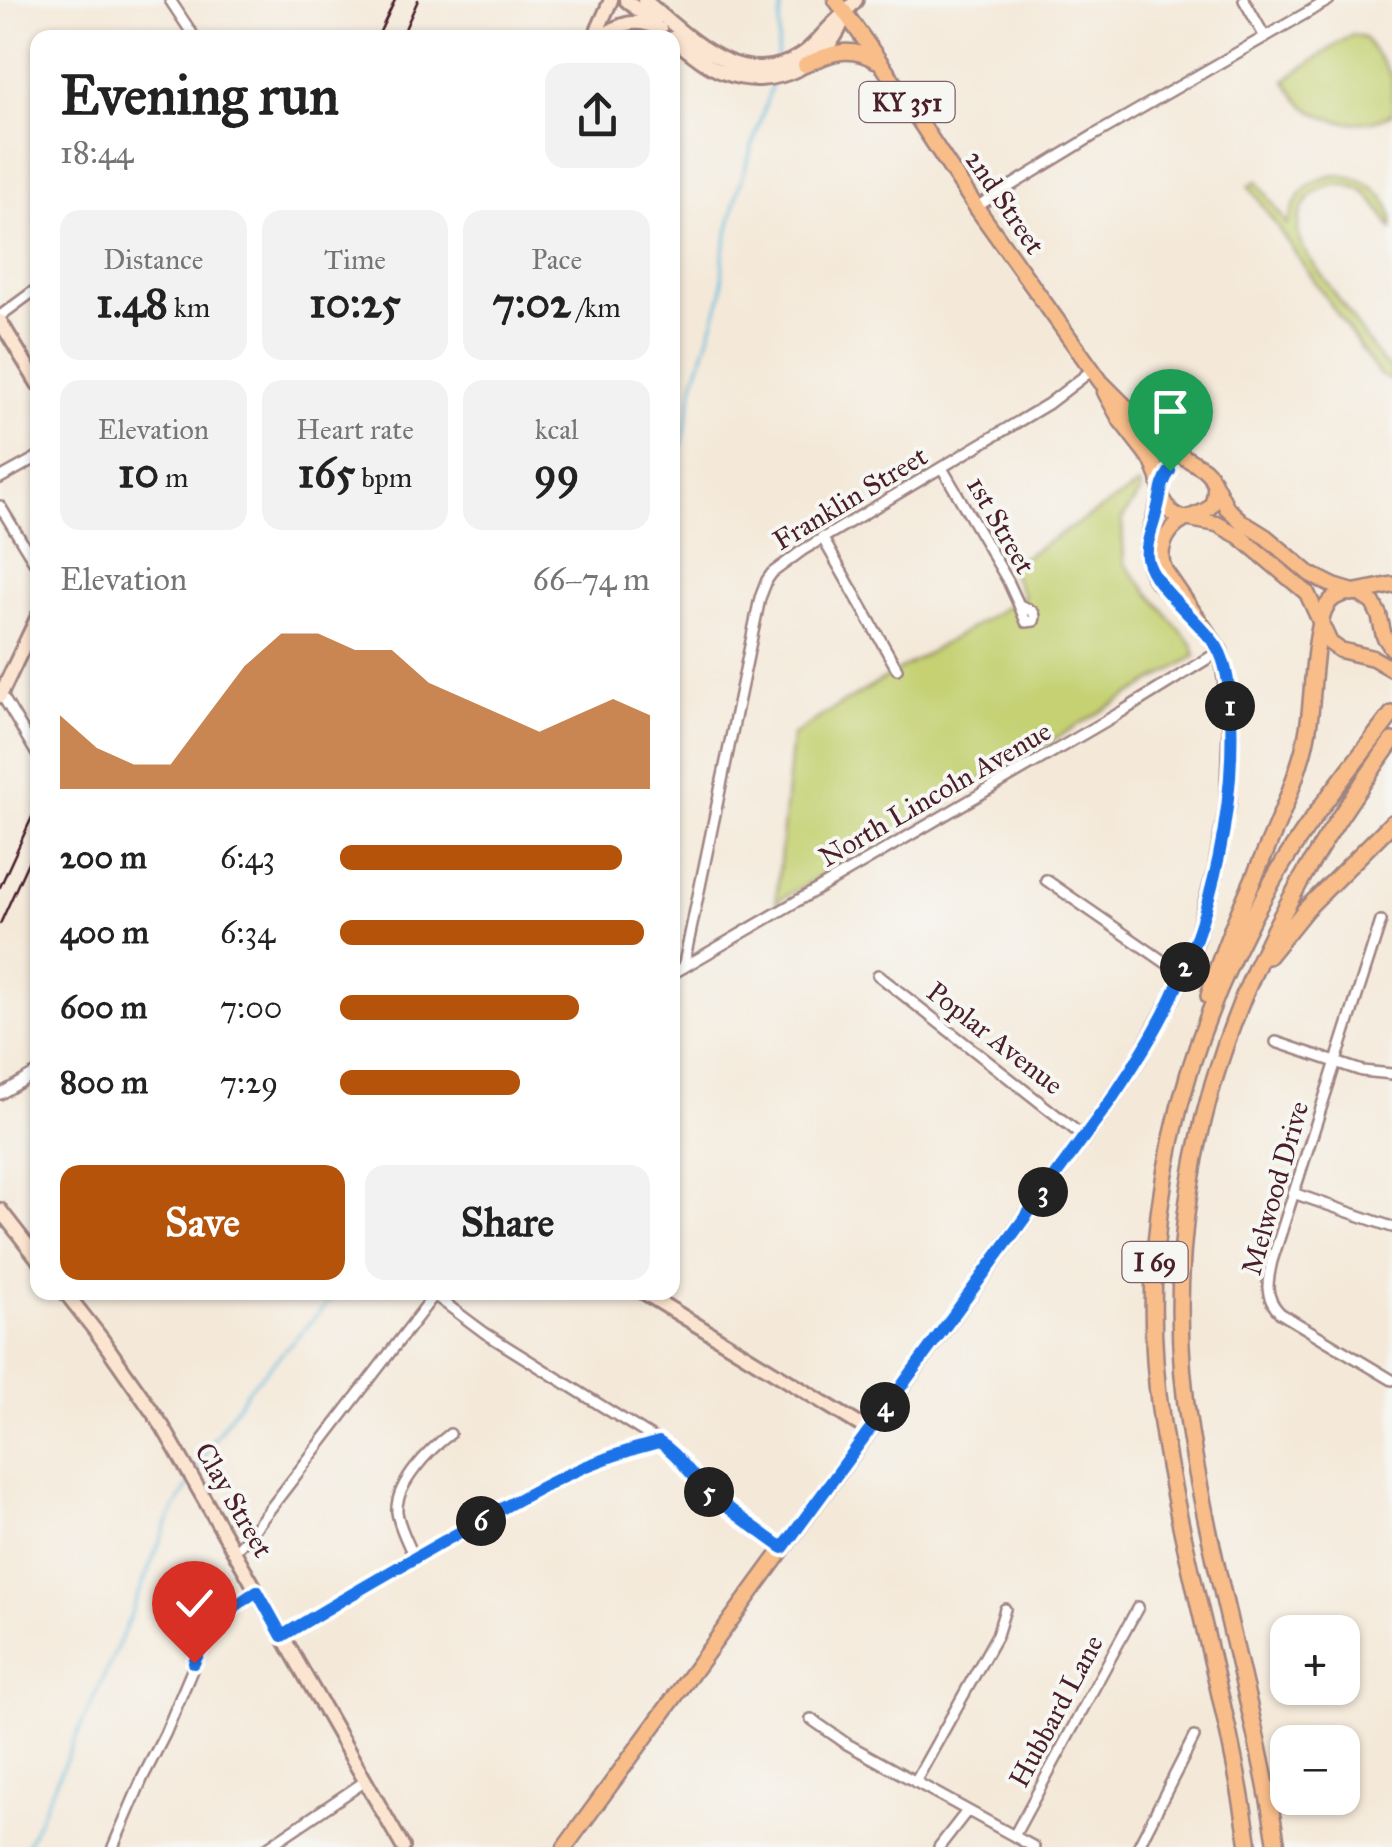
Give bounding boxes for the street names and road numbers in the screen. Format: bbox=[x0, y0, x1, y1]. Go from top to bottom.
road number: KY 351 bbox=[860, 82, 954, 122]
street label: 2nd Street bbox=[957, 143, 1053, 261]
street label: Franklin Street bbox=[766, 438, 934, 558]
street label: 1st Street bbox=[959, 470, 1043, 580]
street label: North Lincoln Avenue bbox=[813, 713, 1057, 875]
street label: Poplar Avenue bbox=[920, 974, 1070, 1102]
street label: Melwood Drive bbox=[1233, 1097, 1317, 1279]
road number: I 69 bbox=[1122, 1242, 1188, 1282]
street label: Clay Street bbox=[187, 1436, 281, 1564]
street label: Hubbard Lane bbox=[1001, 1629, 1111, 1793]

